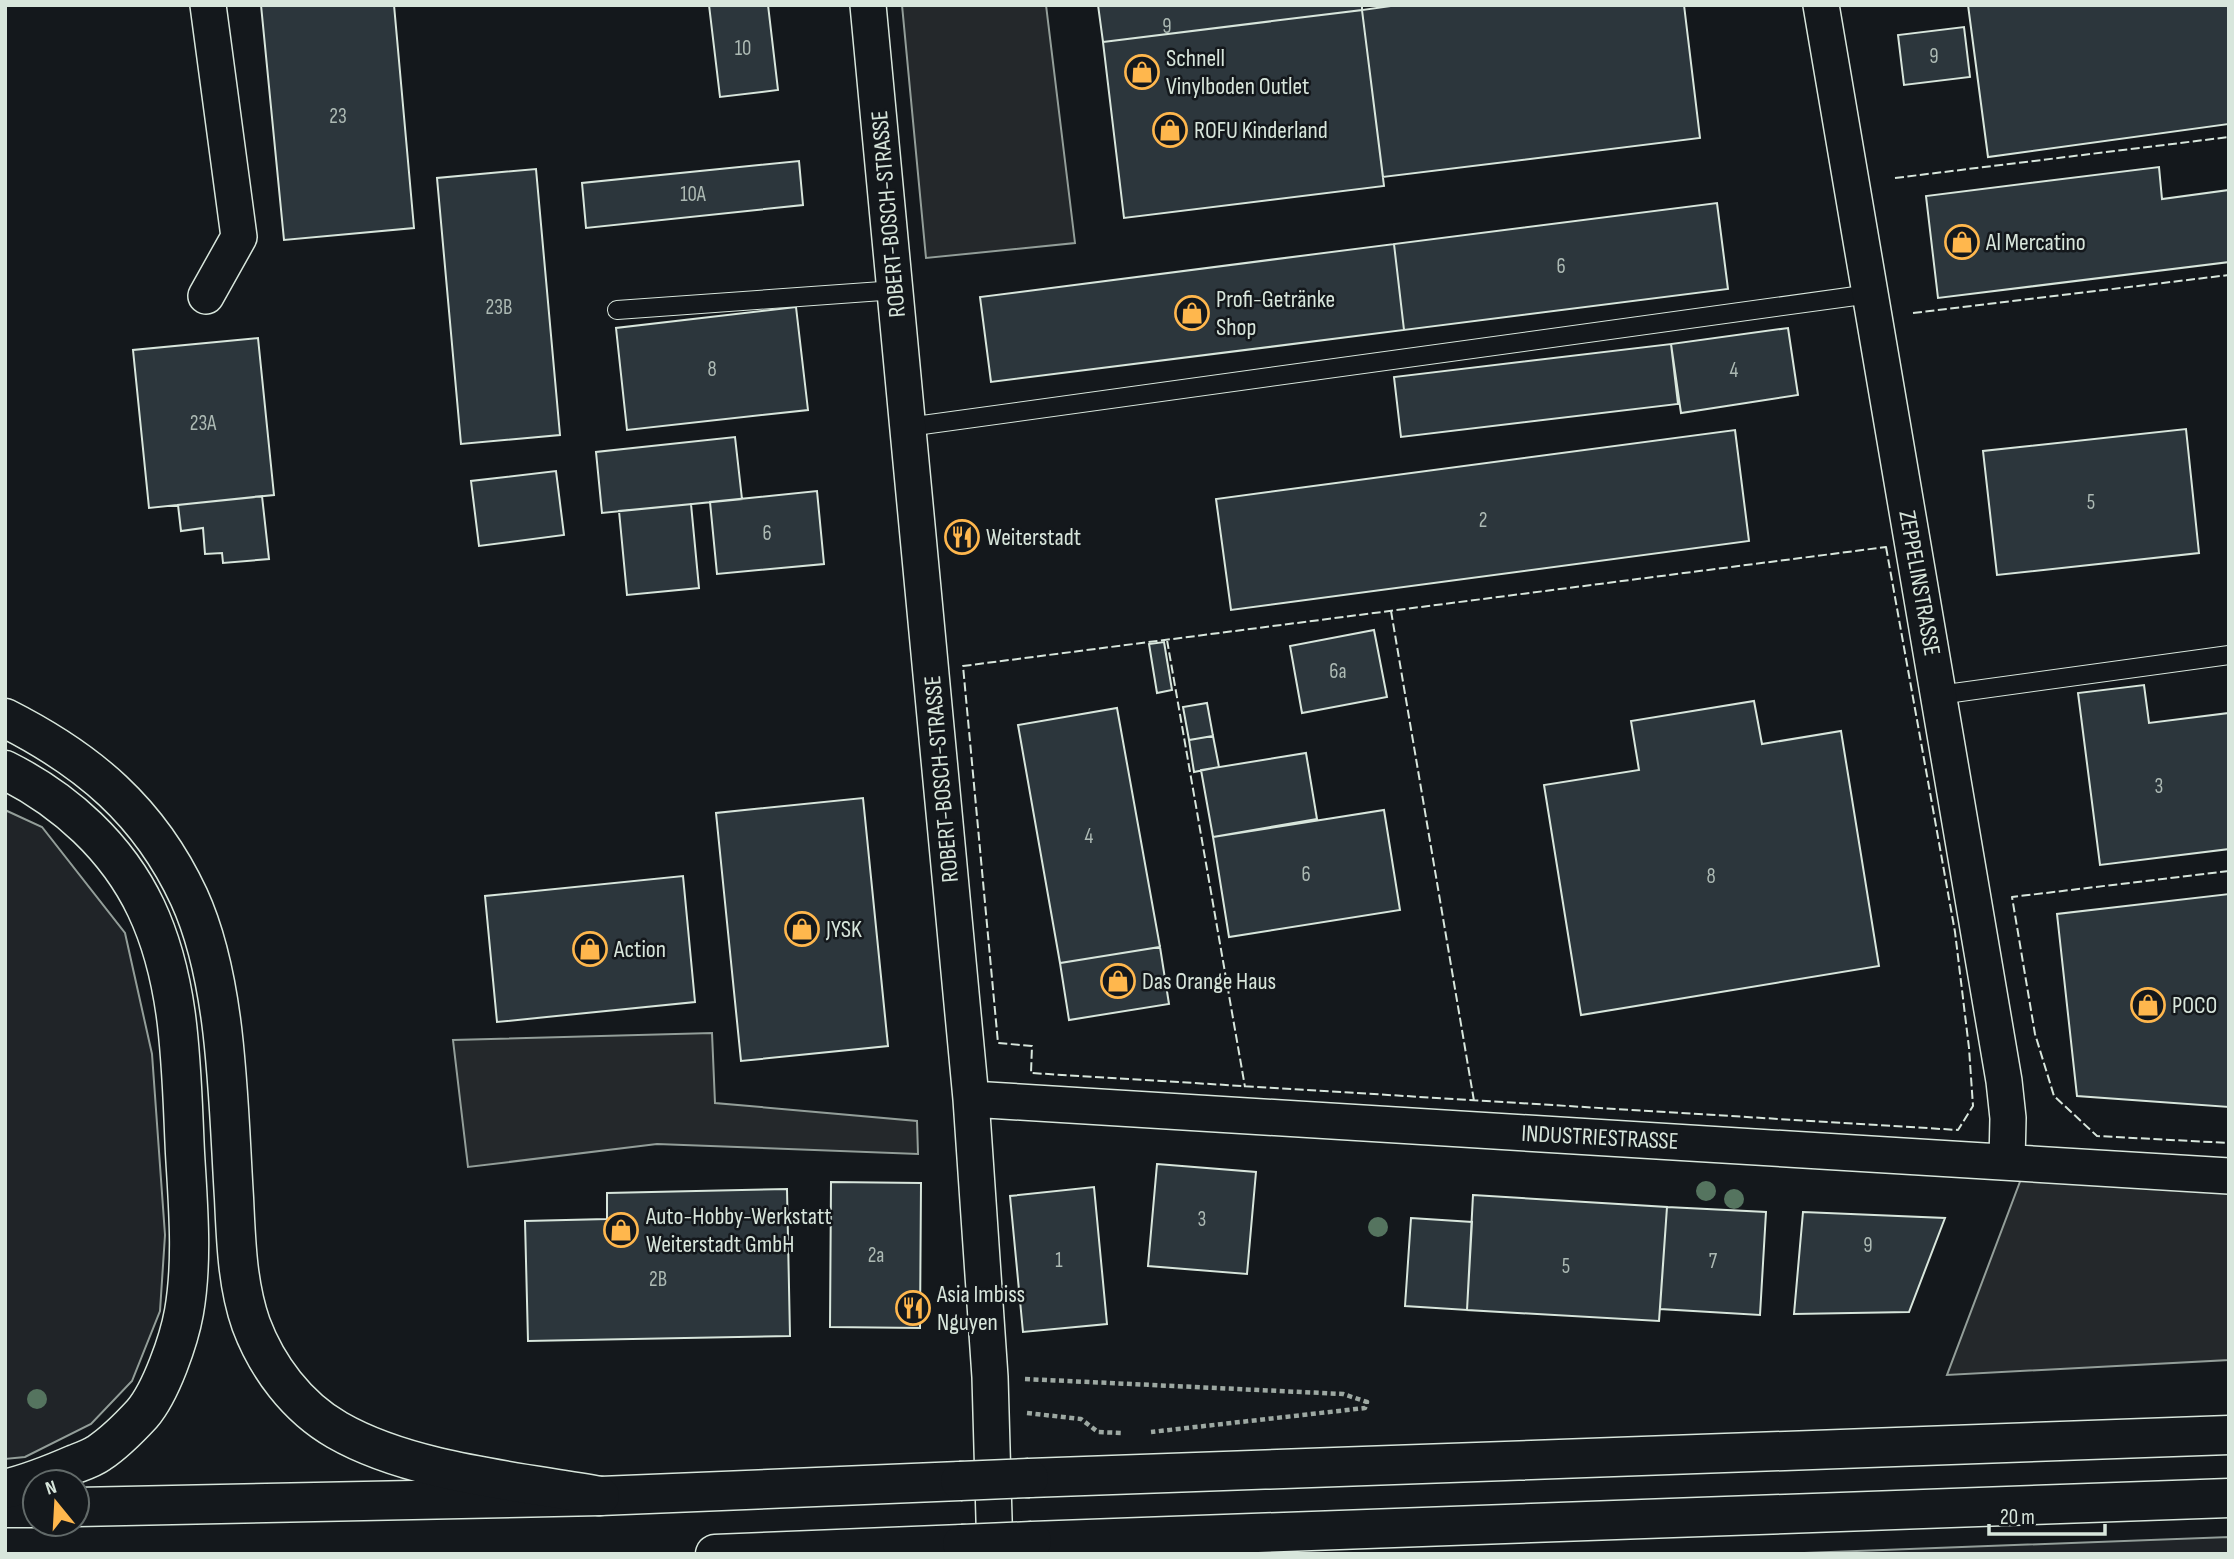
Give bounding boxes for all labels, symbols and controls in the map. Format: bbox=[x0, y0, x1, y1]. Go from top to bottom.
house number: 9 bbox=[1162, 14, 1172, 39]
house number: 10 bbox=[735, 36, 751, 61]
place label: Schnell Vinylboden Outlet bbox=[1166, 44, 1309, 101]
house number: 9 bbox=[1929, 44, 1939, 69]
shop icon: Schnell Vinylboden Outlet bbox=[1123, 53, 1161, 91]
house number: 23 bbox=[329, 104, 347, 129]
street label: ROBERT-BOSCH-STRASSE bbox=[865, 109, 912, 319]
shop icon: ROFU Kinderland bbox=[1151, 111, 1189, 149]
place label: ROFU Kinderland bbox=[1194, 116, 1328, 145]
house number: 10A bbox=[680, 182, 707, 207]
shop icon: Al Mercatino bbox=[1943, 223, 1981, 261]
place label: Al Mercatino bbox=[1985, 228, 2086, 257]
house number: 6 bbox=[1556, 254, 1566, 279]
place label: Profi-Getränke Shop bbox=[1216, 285, 1335, 342]
shop icon: Profi-Getränke Shop bbox=[1173, 294, 1211, 332]
house number: 23B bbox=[486, 295, 512, 320]
house number: 8 bbox=[707, 357, 717, 382]
house number: 4 bbox=[1730, 358, 1739, 383]
house number: 23A bbox=[190, 411, 217, 436]
house number: 5 bbox=[2087, 490, 2095, 515]
house number: 2 bbox=[1479, 508, 1487, 533]
street label: ZEPPELINSTRASSE bbox=[1892, 508, 1947, 658]
restaurant icon: Weiterstadt bbox=[943, 518, 981, 556]
house number: 6 bbox=[762, 521, 772, 546]
place label: Weiterstadt bbox=[986, 523, 1081, 552]
house number: 6a bbox=[1329, 659, 1347, 684]
street label: ROBERT-BOSCH-STRASSE bbox=[918, 674, 965, 884]
house number: 3 bbox=[2155, 774, 2163, 799]
house number: 4 bbox=[1085, 824, 1094, 849]
house number: 6 bbox=[1301, 862, 1311, 887]
house number: 8 bbox=[1706, 864, 1716, 889]
shop icon: JYSK bbox=[783, 910, 821, 948]
place label: JYSK bbox=[825, 915, 862, 944]
shop icon: Action bbox=[571, 930, 609, 968]
place label: Action bbox=[613, 935, 666, 964]
shop icon: Das Orange Haus bbox=[1099, 962, 1137, 1000]
place label: Das Orange Haus bbox=[1142, 967, 1276, 996]
shop icon: POCO bbox=[2129, 986, 2167, 1024]
place label: POCO bbox=[2172, 991, 2217, 1020]
street label: INDUSTRIESTRASSE bbox=[1521, 1119, 1679, 1156]
place label: Auto-Hobby-Werkstatt Weiterstadt GmbH bbox=[645, 1202, 832, 1259]
house number: 3 bbox=[1198, 1207, 1206, 1232]
shop icon: Auto-Hobby-Werkstatt Weiterstadt GmbH bbox=[602, 1211, 640, 1249]
house number: 9 bbox=[1863, 1233, 1873, 1258]
house number: 2a bbox=[868, 1243, 884, 1268]
house number: 1 bbox=[1055, 1248, 1063, 1273]
house number: 7 bbox=[1709, 1249, 1718, 1274]
house number: 5 bbox=[1562, 1254, 1570, 1279]
house number: 2B bbox=[649, 1267, 667, 1292]
place label: Asia Imbiss Nguyen bbox=[936, 1280, 1025, 1337]
restaurant icon: Asia Imbiss Nguyen bbox=[894, 1289, 932, 1327]
north arrow bbox=[21, 1468, 91, 1538]
text: N bbox=[43, 1476, 60, 1501]
scale bar bbox=[1989, 1492, 2104, 1536]
text: 20 m bbox=[2000, 1505, 2035, 1530]

